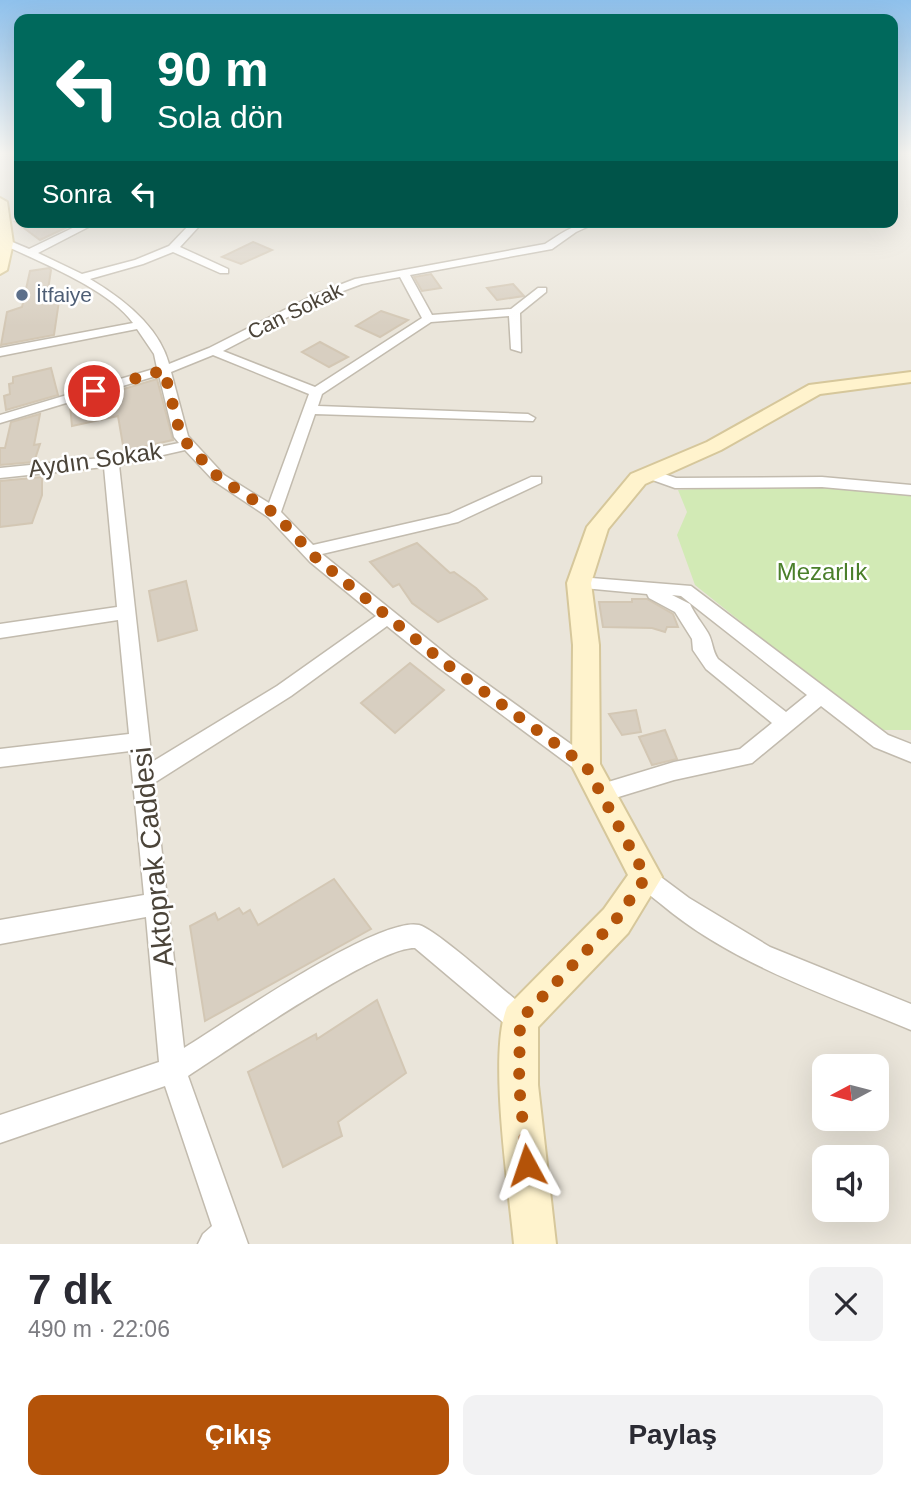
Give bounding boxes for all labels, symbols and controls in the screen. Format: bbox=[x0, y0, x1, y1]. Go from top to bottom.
icon: left bbox=[42, 42, 133, 133]
text: 90 m bbox=[157, 42, 269, 96]
text: Sola dön bbox=[157, 99, 283, 135]
icon: left bbox=[125, 175, 163, 213]
text: Sonra bbox=[42, 179, 111, 209]
street label: Can Sokak bbox=[244, 277, 346, 343]
place label: İtfaiye bbox=[36, 283, 92, 306]
marker: İtfaiye bbox=[14, 287, 30, 303]
pin bbox=[64, 361, 124, 421]
icon: arrive bbox=[75, 372, 113, 410]
street label: Aydın Sokak bbox=[27, 437, 164, 482]
park label: Mezarlık bbox=[777, 558, 868, 585]
street label: Aktoprak Caddesi bbox=[126, 745, 179, 968]
north arrow bbox=[812, 1054, 889, 1130]
map controls bbox=[812, 1054, 889, 1222]
position arrow bbox=[490, 1128, 564, 1202]
button: sound bbox=[812, 1145, 889, 1222]
text: 7 dk bbox=[28, 1266, 112, 1313]
button: close bbox=[809, 1267, 883, 1341]
text: 490 m · 22:06 bbox=[28, 1316, 170, 1342]
button: Çıkış bbox=[28, 1395, 449, 1475]
button: Paylaş bbox=[463, 1395, 883, 1475]

